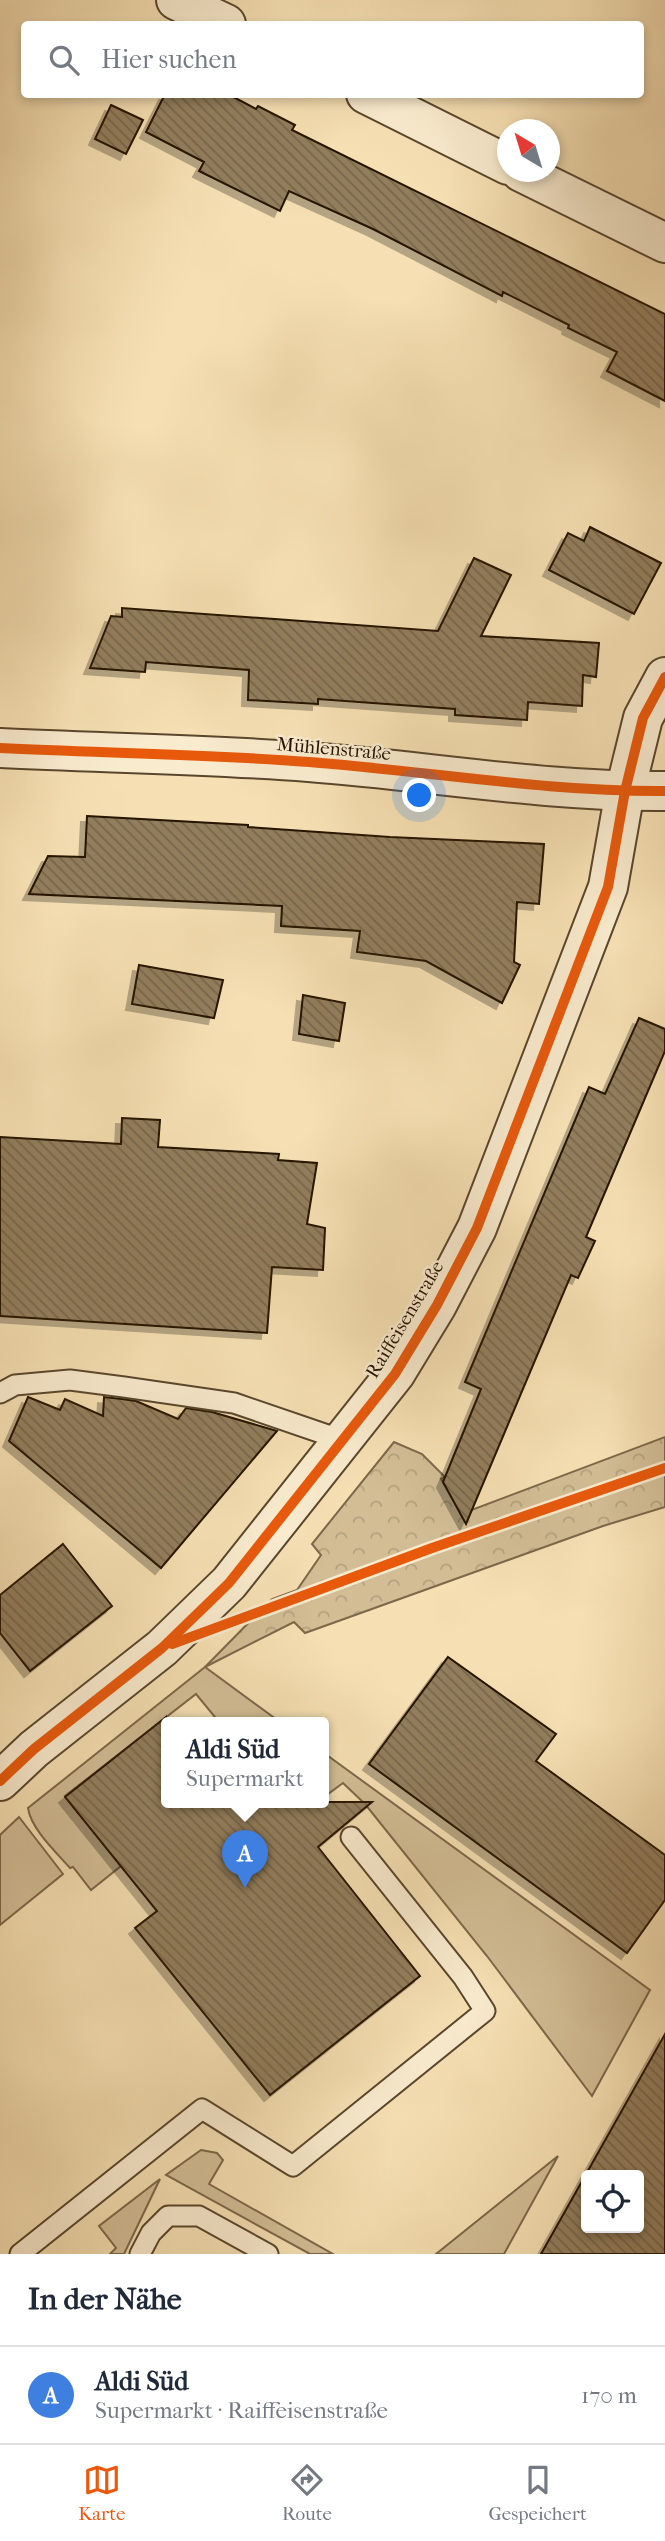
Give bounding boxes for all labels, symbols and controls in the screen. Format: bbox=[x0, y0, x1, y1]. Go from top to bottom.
search box bbox=[21, 21, 644, 98]
icon: search bbox=[45, 41, 83, 79]
text: Hier suchen bbox=[101, 44, 237, 75]
north arrow bbox=[497, 119, 560, 182]
street label: Mühlenstraße bbox=[276, 733, 392, 765]
your location bbox=[402, 778, 436, 812]
street label: Raiffeisenstraße bbox=[361, 1257, 448, 1382]
popup bbox=[161, 1717, 329, 1808]
text: Aldi Süd bbox=[186, 1734, 279, 1765]
text: Supermarkt bbox=[186, 1765, 304, 1792]
pin: A bbox=[222, 1830, 268, 1888]
map controls bbox=[581, 2170, 644, 2233]
button: locate bbox=[581, 2170, 644, 2233]
text: In der Nähe bbox=[28, 2282, 182, 2317]
text: Aldi Süd bbox=[95, 2366, 188, 2397]
text: A bbox=[44, 2382, 58, 2409]
text: 170 m bbox=[581, 2382, 637, 2409]
text: Supermarkt · Raiffeisenstraße bbox=[95, 2397, 388, 2424]
tab: Karte bbox=[78, 2461, 125, 2525]
tab: Route bbox=[282, 2461, 332, 2525]
tab: Gespeichert bbox=[488, 2461, 587, 2525]

